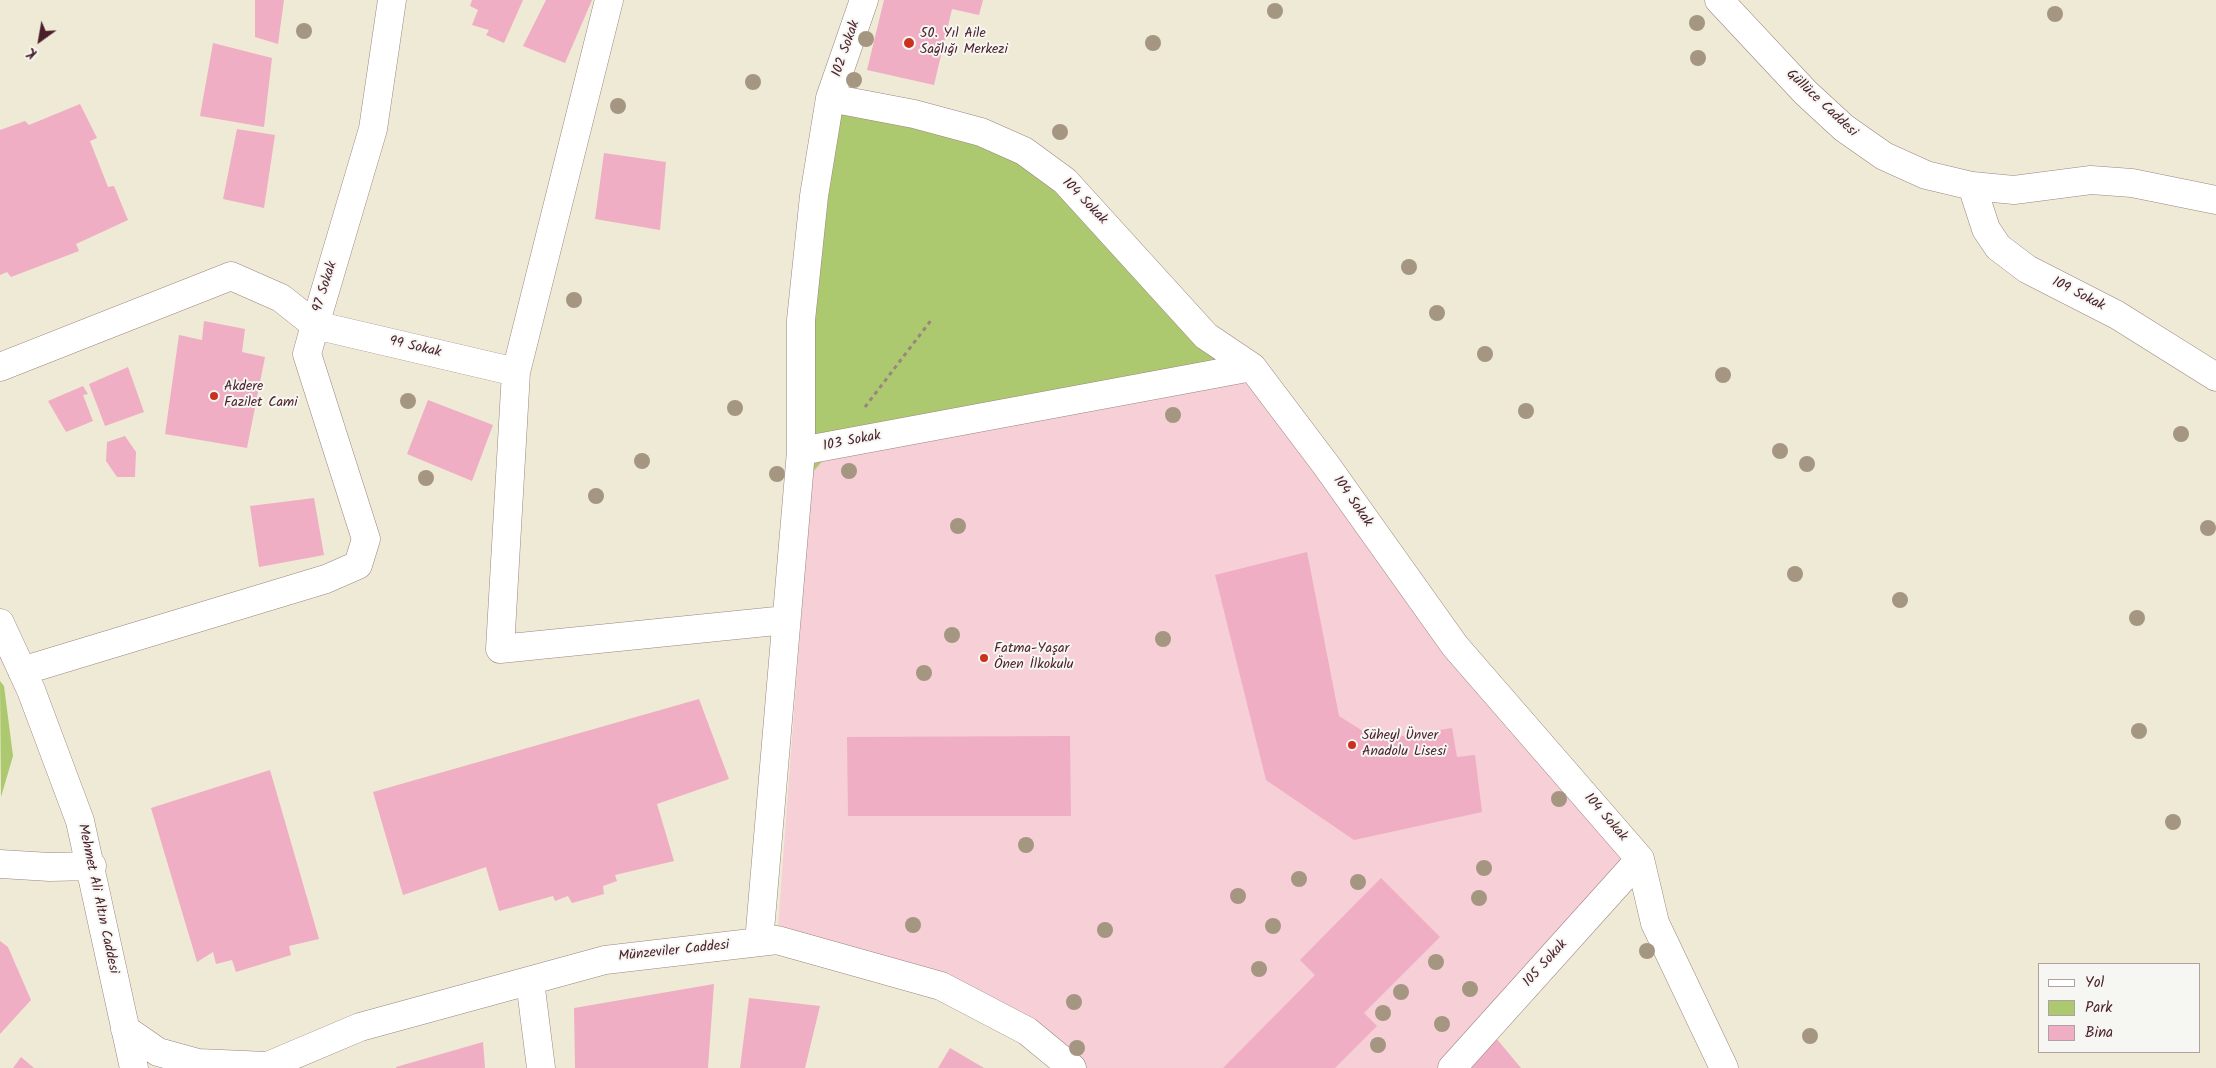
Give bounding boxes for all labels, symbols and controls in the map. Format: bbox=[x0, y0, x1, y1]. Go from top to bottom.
north arrow bbox=[15, 15, 65, 65]
street label: 102 Sokak bbox=[830, 19, 864, 79]
place label: 50. Yıl Aile Sağlığı Merkezi bbox=[920, 27, 1008, 59]
marker: 50. Yıl Aile Sağlığı Merkezi bbox=[902, 36, 916, 50]
text: K bbox=[23, 41, 41, 64]
street label: Güllüce Caddesi bbox=[1782, 67, 1860, 141]
street label: 104 Sokak bbox=[1058, 175, 1110, 229]
street label: 97 Sokak bbox=[310, 260, 342, 314]
street label: 109 Sokak bbox=[2049, 275, 2107, 315]
street label: 99 Sokak bbox=[387, 334, 443, 362]
place label: Akdere Fazilet Cami bbox=[224, 380, 298, 412]
marker: Akdere Fazilet Cami bbox=[208, 390, 220, 402]
street label: 103 Sokak bbox=[822, 428, 882, 456]
street label: 104 Sokak bbox=[1328, 473, 1376, 531]
place label: Fatma-Yaşar Önen İlkokulu bbox=[994, 642, 1074, 674]
marker: Fatma-Yaşar Önen İlkokulu bbox=[978, 652, 990, 664]
place label: Süheyl Ünver Anadolu Lisesi bbox=[1362, 729, 1446, 762]
marker: Süheyl Ünver Anadolu Lisesi bbox=[1346, 739, 1358, 751]
street label: 104 Sokak bbox=[1580, 791, 1630, 845]
street label: Mehmet Ali Altın Caddesi bbox=[73, 823, 121, 975]
street label: 105 Sokak bbox=[1520, 937, 1572, 991]
street label: Münzeviler Caddesi bbox=[618, 938, 730, 966]
legend bbox=[2038, 963, 2201, 1053]
text: Yol bbox=[2085, 971, 2104, 995]
text: Park bbox=[2085, 996, 2112, 1020]
text: Bina bbox=[2085, 1021, 2113, 1045]

